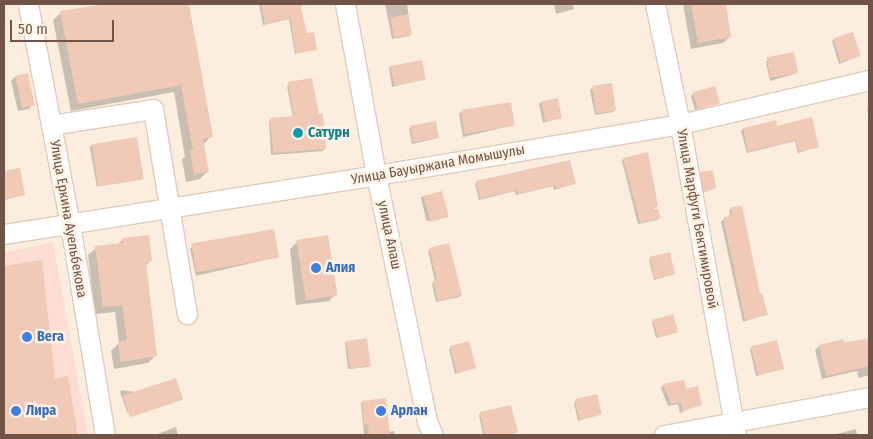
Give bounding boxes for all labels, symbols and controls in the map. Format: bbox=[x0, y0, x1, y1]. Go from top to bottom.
scale bar bbox=[12, 10, 116, 42]
text: 50 m bbox=[18, 20, 48, 38]
place label: Сатурн bbox=[308, 125, 350, 141]
marker: Сатурн bbox=[292, 127, 304, 139]
street label: Улица Марфуги Бектимировой bbox=[673, 128, 721, 310]
street label: Улица Еркина Ауельбекова bbox=[46, 139, 90, 299]
street label: Улица Бауыржана Момышулы bbox=[350, 141, 526, 189]
street label: улица Алаш bbox=[374, 199, 404, 271]
place label: Алия bbox=[326, 260, 355, 276]
marker: Алия bbox=[310, 262, 322, 274]
place label: Вега bbox=[37, 329, 64, 345]
marker: Вега bbox=[21, 331, 33, 343]
place label: Лира bbox=[26, 403, 56, 419]
place label: Арлан bbox=[391, 403, 428, 419]
marker: Лира bbox=[10, 405, 22, 417]
marker: Арлан bbox=[375, 405, 387, 417]

